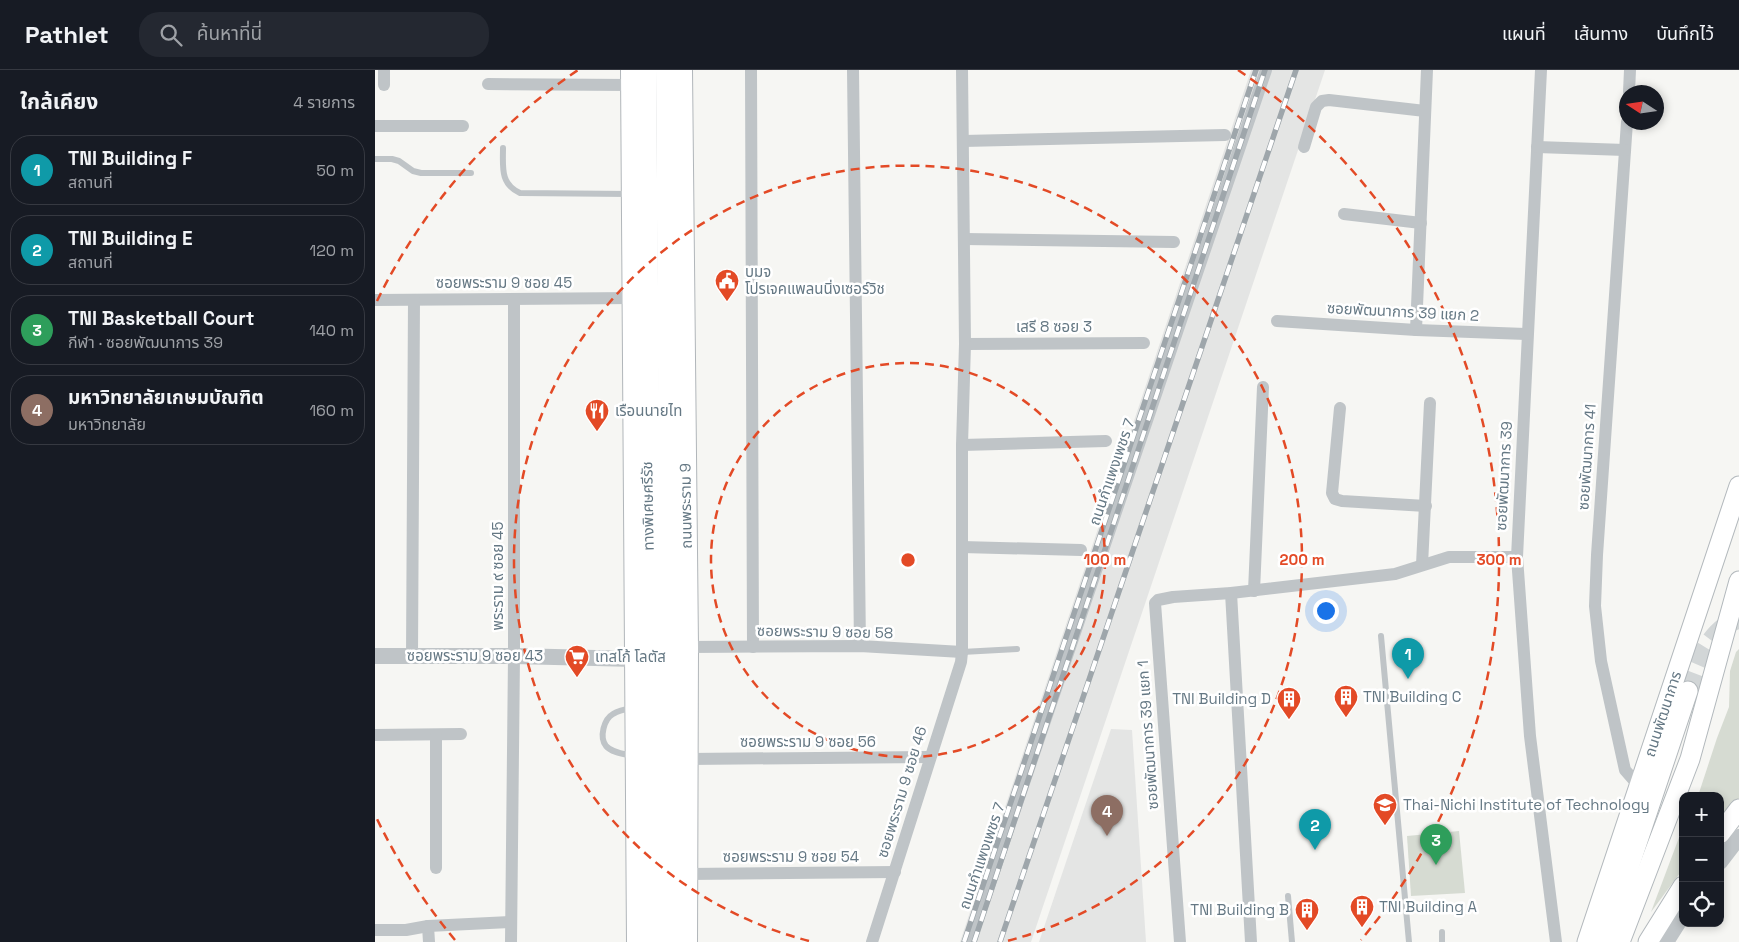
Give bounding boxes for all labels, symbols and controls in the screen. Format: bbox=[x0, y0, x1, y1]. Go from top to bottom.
search box bbox=[139, 12, 489, 57]
text: Pathlet bbox=[25, 19, 109, 50]
icon: search bbox=[157, 21, 185, 49]
text: ค้นหาที่นี่ bbox=[197, 21, 262, 46]
text: แผนที่ bbox=[1502, 22, 1546, 45]
text: เส้นทาง bbox=[1574, 22, 1628, 45]
text: บันทึกไว้ bbox=[1656, 22, 1714, 45]
north arrow bbox=[1619, 85, 1664, 130]
text: ใกล้เคียง bbox=[20, 88, 98, 115]
text: 4 รายการ bbox=[293, 92, 355, 113]
text: TNI Building F bbox=[68, 146, 192, 171]
text: 1 bbox=[33, 160, 41, 181]
text: 50 m bbox=[316, 160, 354, 181]
text: สถานที่ bbox=[68, 172, 113, 193]
text: TNI Building E bbox=[68, 226, 193, 251]
text: 2 bbox=[32, 240, 42, 261]
text: 120 m bbox=[310, 240, 354, 261]
text: สถานที่ bbox=[68, 252, 113, 273]
place label: บมจ โปรเจคแพลนนิ่งเซอร์วิช bbox=[745, 262, 885, 298]
public building icon: บมจ โปรเจคแพลนนิ่งเซอร์วิช bbox=[714, 268, 740, 302]
street label: ซอยพระราม 9 ซอย 45 bbox=[436, 273, 572, 292]
street label: ซอยพัฒนาการ 39 แยก 2 bbox=[1326, 298, 1480, 325]
text: TNI Basketball Court bbox=[68, 306, 255, 331]
street label: เสรี 8 ซอย 3 bbox=[1016, 317, 1092, 336]
text: 3 bbox=[32, 320, 42, 341]
text: 140 m bbox=[309, 320, 354, 341]
text: กีฬา · ซอยพัฒนาการ 39 bbox=[68, 332, 223, 353]
text: มหาวิทยาลัยเกษมบัณฑิต bbox=[68, 385, 264, 410]
restaurant icon: เรือนนายไท bbox=[584, 398, 610, 432]
text: 4 bbox=[32, 400, 42, 421]
text: 160 m bbox=[309, 400, 354, 421]
place label: เรือนนายไท bbox=[615, 401, 682, 420]
street label: ซอยพัฒนาการ 41 bbox=[1573, 403, 1600, 511]
text: มหาวิทยาลัย bbox=[68, 414, 146, 435]
street label: ถนนกำแพงเพชร 7 bbox=[1084, 416, 1139, 528]
street label: ซอยพัฒนาการ 39 bbox=[1491, 421, 1516, 531]
street label: ทางพิเศษศรีรัช bbox=[637, 461, 658, 551]
street label: ถนนพระราม 9 bbox=[675, 463, 696, 549]
street label: พระราม ๙ ซอย 45 bbox=[488, 522, 507, 630]
text: 100 m bbox=[1084, 550, 1126, 569]
text: 200 m bbox=[1280, 550, 1324, 569]
text: 300 m bbox=[1476, 550, 1522, 569]
centre of rings bbox=[899, 551, 917, 569]
your location bbox=[1313, 598, 1339, 624]
street label: ซอยพระราม 9 ซอย 58 bbox=[757, 621, 893, 642]
pin: 1 bbox=[1392, 638, 1424, 679]
supermarket icon: เทสโก้ โลตัส bbox=[564, 644, 590, 678]
street label: ซอยพระราม 9 ซอย 43 bbox=[407, 646, 543, 665]
place label: เทสโก้ โลตัส bbox=[595, 647, 666, 666]
street label: ซอยพัฒนาการ 39 แยก 1 bbox=[1133, 660, 1162, 810]
street label: ถนนพัฒนาการ bbox=[1640, 669, 1685, 759]
building icon: TNI Building C bbox=[1333, 684, 1359, 718]
building icon: TNI Building D bbox=[1276, 686, 1302, 720]
place label: TNI Building C bbox=[1363, 687, 1461, 706]
place label: TNI Building D bbox=[1172, 689, 1271, 708]
street label: ซอยพระราม 9 ซอย 46 bbox=[872, 724, 931, 860]
street label: ซอยพระราม 9 ซอย 56 bbox=[740, 732, 876, 751]
school or university icon: Thai-Nichi Institute of Technology bbox=[1372, 792, 1398, 826]
map controls bbox=[1679, 792, 1724, 927]
button: + bbox=[1679, 792, 1724, 837]
pin: 4 bbox=[1091, 795, 1123, 836]
place label: Thai-Nichi Institute of Technology bbox=[1403, 795, 1650, 814]
street label: ถนนกำแพงเพชร 7 bbox=[954, 800, 1009, 912]
pin: 2 bbox=[1299, 809, 1331, 850]
pin: 3 bbox=[1420, 824, 1452, 865]
button: − bbox=[1679, 837, 1724, 882]
street label: ซอยพระราม 9 ซอย 54 bbox=[723, 847, 859, 866]
button: locate bbox=[1679, 882, 1724, 927]
building icon: TNI Building A bbox=[1349, 894, 1375, 928]
building icon: TNI Building B bbox=[1294, 897, 1320, 931]
place label: TNI Building A bbox=[1379, 897, 1478, 916]
place label: TNI Building B bbox=[1190, 900, 1289, 919]

